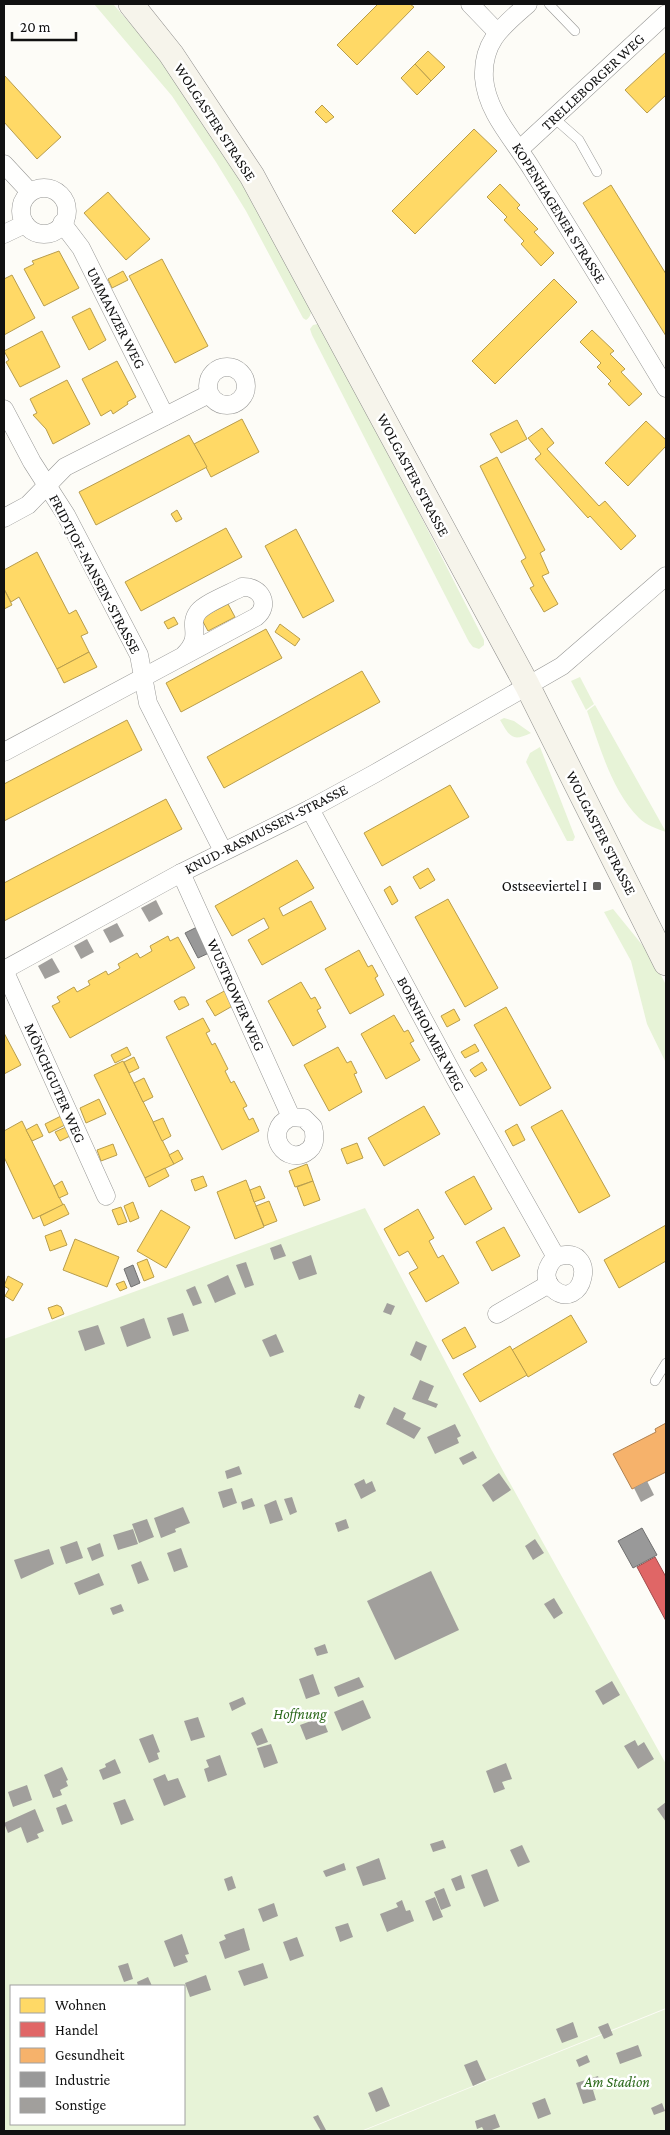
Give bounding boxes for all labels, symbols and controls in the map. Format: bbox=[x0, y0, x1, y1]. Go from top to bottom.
scale bar bbox=[12, 10, 76, 42]
text: 20 m bbox=[20, 19, 51, 35]
street label: TRELLEBORGER WEG bbox=[538, 30, 648, 134]
street label: WOLGASTER STRASSE bbox=[171, 60, 259, 184]
street label: KOPENHAGENER STRASSE bbox=[509, 140, 609, 286]
street label: UMMANZER WEG bbox=[84, 265, 148, 371]
street label: WOLGASTER STRASSE bbox=[374, 411, 452, 539]
street label: FRIDTJOF-NANSEN-STRASSE bbox=[45, 492, 144, 657]
street label: WOLGASTER STRASSE bbox=[563, 768, 639, 898]
street label: KNUD-RASMUSSEN-STRASSE bbox=[182, 781, 350, 877]
place label: Ostseeviertel I bbox=[502, 878, 587, 894]
marker: Ostseeviertel I bbox=[591, 880, 603, 892]
street label: WUSTROWER WEG bbox=[204, 937, 268, 1053]
street label: BORNHOLMER WEG bbox=[394, 974, 468, 1094]
street label: MÖNCHGUTER WEG bbox=[21, 1021, 89, 1145]
park label: Hoffnung bbox=[273, 1706, 327, 1723]
legend bbox=[10, 1985, 185, 2125]
text: Wohnen bbox=[55, 1997, 106, 2013]
text: Handel bbox=[55, 2022, 98, 2038]
text: Gesundheit bbox=[55, 2047, 125, 2063]
text: Industrie bbox=[55, 2072, 111, 2088]
park label: Am Stadion bbox=[583, 2074, 650, 2090]
text: Sonstige bbox=[55, 2097, 106, 2114]

